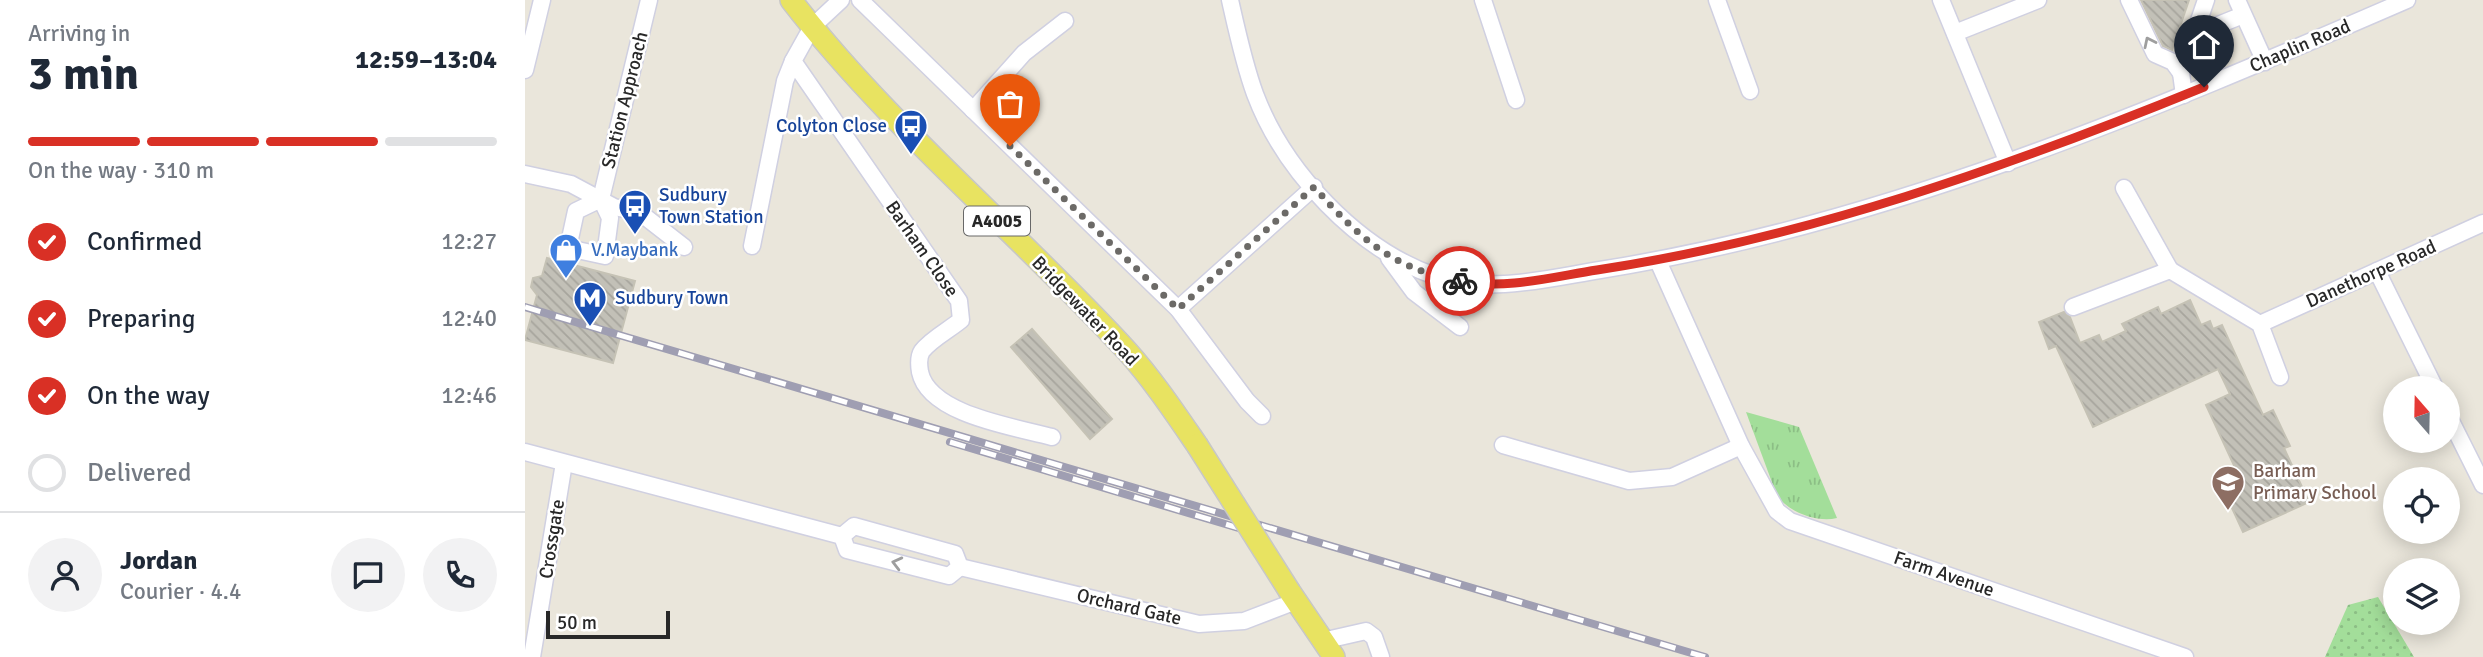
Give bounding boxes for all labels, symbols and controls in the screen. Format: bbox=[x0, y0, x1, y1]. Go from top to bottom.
street label: Chaplin Road bbox=[2246, 14, 2354, 78]
pin bbox=[2174, 15, 2234, 87]
text: Arriving in bbox=[28, 19, 130, 48]
icon: home bbox=[2185, 26, 2223, 64]
street label: Station Approach bbox=[596, 29, 654, 171]
one-way arrow bbox=[2143, 37, 2157, 49]
text: 12:59–13:04 bbox=[355, 44, 497, 76]
text: 3 min bbox=[28, 46, 139, 102]
pin bbox=[980, 74, 1040, 146]
icon: bag bbox=[991, 85, 1029, 123]
bus stop icon: Colyton Close bbox=[892, 107, 930, 156]
place label: Colyton Close bbox=[776, 114, 887, 138]
text: On the way · 310 m bbox=[28, 156, 214, 185]
place label: Sudbury Town Station bbox=[659, 183, 764, 229]
bus stop icon: Sudbury Town Station bbox=[616, 187, 654, 236]
street label: Barham Close bbox=[880, 196, 964, 302]
road number: A4005 bbox=[964, 206, 1030, 236]
icon: check bbox=[28, 223, 66, 261]
text: Confirmed bbox=[87, 226, 202, 258]
text: 12:27 bbox=[441, 227, 497, 256]
shop icon: V.Maybank bbox=[547, 231, 585, 280]
street label: Danethorpe Road bbox=[2302, 235, 2440, 313]
place label: V.Maybank bbox=[591, 238, 679, 262]
courier bbox=[1425, 246, 1495, 316]
street label: Bridgewater Road bbox=[1026, 251, 1144, 371]
icon: bike bbox=[1441, 262, 1479, 300]
metro station icon: Sudbury Town bbox=[571, 279, 609, 328]
place label: Sudbury Town bbox=[615, 286, 729, 310]
icon: check bbox=[28, 300, 66, 338]
text: Preparing bbox=[87, 303, 195, 335]
text: 12:40 bbox=[441, 304, 497, 333]
north arrow bbox=[2383, 376, 2461, 453]
map controls bbox=[2383, 376, 2460, 635]
icon: check bbox=[28, 377, 66, 415]
text: On the way bbox=[87, 380, 210, 412]
text: 12:46 bbox=[441, 381, 497, 410]
text: Delivered bbox=[87, 457, 192, 489]
place label: Barham Primary School bbox=[2253, 459, 2376, 505]
school or university icon: Barham Primary School bbox=[2209, 463, 2247, 512]
button: locate bbox=[2383, 467, 2460, 544]
street label: Crossgate bbox=[534, 498, 570, 580]
button: person bbox=[28, 538, 102, 612]
button: chat bbox=[331, 538, 405, 612]
button: phone bbox=[423, 538, 497, 612]
text: Jordan bbox=[120, 545, 197, 577]
street label: Farm Avenue bbox=[1891, 546, 1997, 602]
one-way arrow bbox=[892, 557, 904, 571]
button: layers bbox=[2383, 558, 2460, 635]
text: Courier · 4.4 bbox=[120, 577, 241, 606]
street label: Orchard Gate bbox=[1074, 583, 1184, 631]
scale bar bbox=[546, 608, 670, 640]
text: 50 m bbox=[557, 611, 597, 635]

